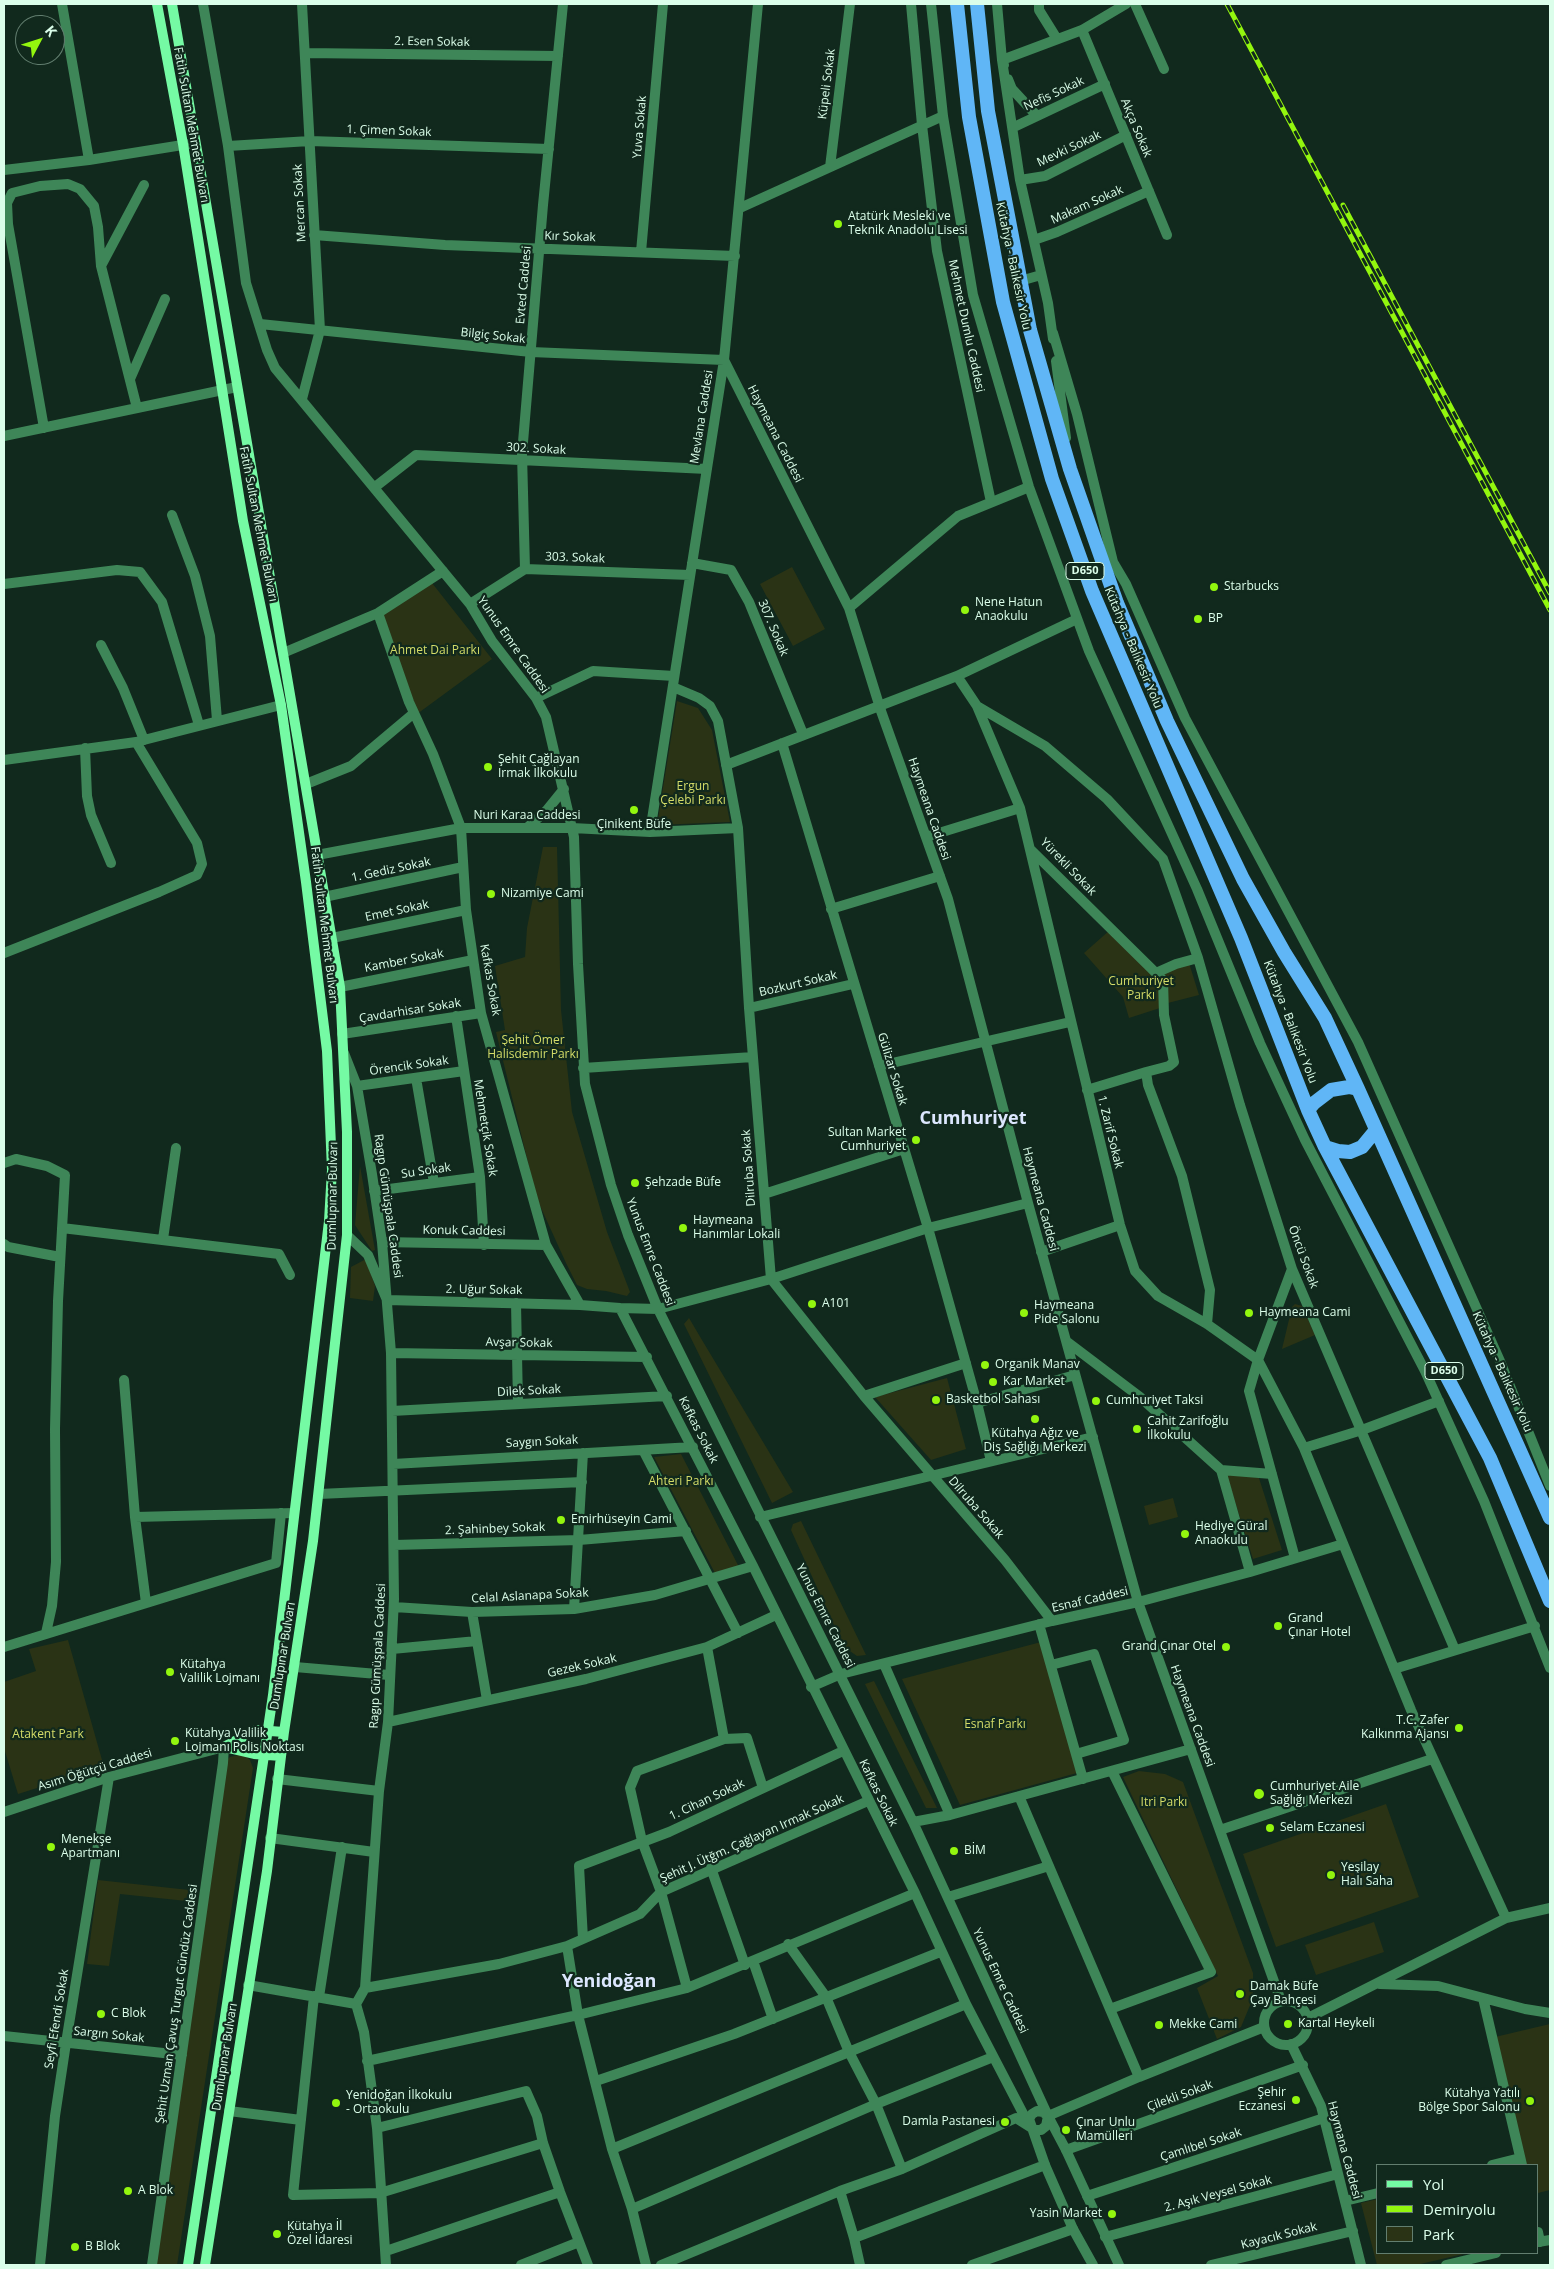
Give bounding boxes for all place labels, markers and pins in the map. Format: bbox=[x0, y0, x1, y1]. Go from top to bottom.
place label: Atatürk Mesleki ve Teknik Anadolu Lisesi bbox=[848, 210, 968, 238]
marker: Atatürk Mesleki ve Teknik Anadolu Lisesi bbox=[832, 218, 844, 230]
place label: Starbucks bbox=[1224, 580, 1279, 594]
marker: Starbucks bbox=[1208, 581, 1220, 593]
place label: Nene Hatun Anaokulu bbox=[975, 596, 1042, 624]
marker: Nene Hatun Anaokulu bbox=[959, 604, 971, 616]
place label: BP bbox=[1208, 612, 1223, 626]
marker: BP bbox=[1192, 613, 1204, 625]
place label: Şehit Çağlayan Irmak İlkokulu bbox=[498, 753, 580, 781]
marker: Şehit Çağlayan Irmak İlkokulu bbox=[482, 761, 494, 773]
marker: Çinikent Büfe bbox=[628, 804, 640, 816]
place label: Çinikent Büfe bbox=[597, 818, 671, 832]
place label: Nizamiye Cami bbox=[501, 887, 584, 901]
marker: Nizamiye Cami bbox=[485, 888, 497, 900]
place label: Sultan Market Cumhuriyet bbox=[828, 1126, 906, 1154]
marker: Sultan Market Cumhuriyet bbox=[910, 1134, 922, 1146]
place label: Şehzade Büfe bbox=[645, 1176, 721, 1190]
marker: Şehzade Büfe bbox=[629, 1177, 641, 1189]
place label: Haymeana Hanımlar Lokali bbox=[693, 1214, 780, 1242]
marker: Haymeana Hanımlar Lokali bbox=[677, 1222, 689, 1234]
place label: A101 bbox=[822, 1297, 850, 1311]
marker: A101 bbox=[806, 1298, 818, 1310]
place label: Haymeana Pide Salonu bbox=[1034, 1299, 1100, 1327]
place label: Haymeana Cami bbox=[1259, 1306, 1351, 1320]
marker: Haymeana Pide Salonu bbox=[1018, 1307, 1030, 1319]
marker: Haymeana Cami bbox=[1243, 1307, 1255, 1319]
place label: Organik Manav bbox=[995, 1358, 1080, 1372]
marker: Organik Manav bbox=[979, 1359, 991, 1371]
place label: Kar Market bbox=[1003, 1375, 1065, 1389]
marker: Kar Market bbox=[987, 1376, 999, 1388]
place label: Basketbol Sahası bbox=[946, 1393, 1040, 1407]
marker: Basketbol Sahası bbox=[930, 1394, 942, 1406]
place label: Cumhuriyet Taksi bbox=[1106, 1394, 1203, 1408]
marker: Cumhuriyet Taksi bbox=[1090, 1395, 1102, 1407]
marker: Kütahya Ağız ve Diş Sağlığı Merkezi bbox=[1029, 1413, 1041, 1425]
place label: Cahit Zarifoğlu İlkokulu bbox=[1147, 1415, 1229, 1443]
marker: Cahit Zarifoğlu İlkokulu bbox=[1131, 1423, 1143, 1435]
place label: Kütahya Ağız ve Diş Sağlığı Merkezi bbox=[983, 1427, 1087, 1455]
place label: Emirhüseyin Cami bbox=[571, 1513, 672, 1527]
marker: Emirhüseyin Cami bbox=[555, 1514, 567, 1526]
place label: Hediye Güral Anaokulu bbox=[1195, 1520, 1268, 1548]
marker: Hediye Güral Anaokulu bbox=[1179, 1528, 1191, 1540]
place label: Grand Çınar Hotel bbox=[1288, 1612, 1351, 1640]
marker: Grand Çınar Hotel bbox=[1272, 1620, 1284, 1632]
place label: Grand Çınar Otel bbox=[1122, 1640, 1216, 1654]
marker: Grand Çınar Otel bbox=[1220, 1641, 1232, 1653]
place label: Kütahya Valilik Lojmanı bbox=[180, 1658, 260, 1686]
marker: Kütahya Valilik Lojmanı bbox=[164, 1666, 176, 1678]
place label: T.C. Zafer Kalkınma Ajansı bbox=[1361, 1714, 1449, 1742]
marker: T.C. Zafer Kalkınma Ajansı bbox=[1453, 1722, 1465, 1734]
place label: Kütahya Valilik Lojmanı Polis Noktası bbox=[185, 1727, 304, 1755]
marker: Kütahya Valilik Lojmanı Polis Noktası bbox=[169, 1735, 181, 1747]
place label: Cumhuriyet Aile Sağlığı Merkezi bbox=[1270, 1780, 1359, 1808]
marker: Cumhuriyet Aile Sağlığı Merkezi bbox=[1252, 1787, 1266, 1801]
place label: Selam Eczanesi bbox=[1280, 1821, 1365, 1835]
marker: Selam Eczanesi bbox=[1264, 1822, 1276, 1834]
place label: Menekşe Apartmanı bbox=[61, 1833, 120, 1861]
marker: Menekşe Apartmanı bbox=[45, 1841, 57, 1853]
place label: BİM bbox=[964, 1844, 986, 1858]
marker: BİM bbox=[948, 1845, 960, 1857]
place label: Yeşilay Halı Saha bbox=[1341, 1861, 1393, 1889]
marker: Yeşilay Halı Saha bbox=[1325, 1869, 1337, 1881]
place label: Damak Büfe Çay Bahçesi bbox=[1250, 1980, 1318, 2008]
marker: Damak Büfe Çay Bahçesi bbox=[1234, 1988, 1246, 2000]
place label: C Blok bbox=[111, 2007, 146, 2021]
marker: C Blok bbox=[95, 2008, 107, 2020]
place label: Kartal Heykeli bbox=[1298, 2017, 1375, 2031]
place label: Mekke Cami bbox=[1169, 2018, 1237, 2032]
marker: Kartal Heykeli bbox=[1282, 2018, 1294, 2030]
marker: Mekke Cami bbox=[1153, 2019, 1165, 2031]
place label: Şehir Eczanesi bbox=[1238, 2086, 1286, 2114]
place label: Kütahya Yatılı Bölge Spor Salonu bbox=[1418, 2087, 1520, 2115]
place label: Yenidoğan İlkokulu - Ortaokulu bbox=[346, 2089, 452, 2117]
marker: Şehir Eczanesi bbox=[1290, 2094, 1302, 2106]
marker: Kütahya Yatılı Bölge Spor Salonu bbox=[1524, 2095, 1536, 2107]
marker: Yenidoğan İlkokulu - Ortaokulu bbox=[330, 2097, 342, 2109]
place label: Damla Pastanesi bbox=[902, 2115, 995, 2129]
marker: Damla Pastanesi bbox=[999, 2116, 1011, 2128]
place label: Çınar Unlu Mamülleri bbox=[1076, 2116, 1135, 2144]
marker: Çınar Unlu Mamülleri bbox=[1060, 2124, 1072, 2136]
place label: A Blok bbox=[138, 2184, 173, 2198]
marker: A Blok bbox=[122, 2185, 134, 2197]
place label: Yasin Market bbox=[1030, 2207, 1102, 2221]
marker: Yasin Market bbox=[1106, 2208, 1118, 2220]
place label: Kütahya İl Özel İdaresi bbox=[287, 2220, 353, 2248]
marker: Kütahya İl Özel İdaresi bbox=[271, 2228, 283, 2240]
place label: B Blok bbox=[85, 2240, 120, 2254]
marker: B Blok bbox=[69, 2241, 81, 2253]

